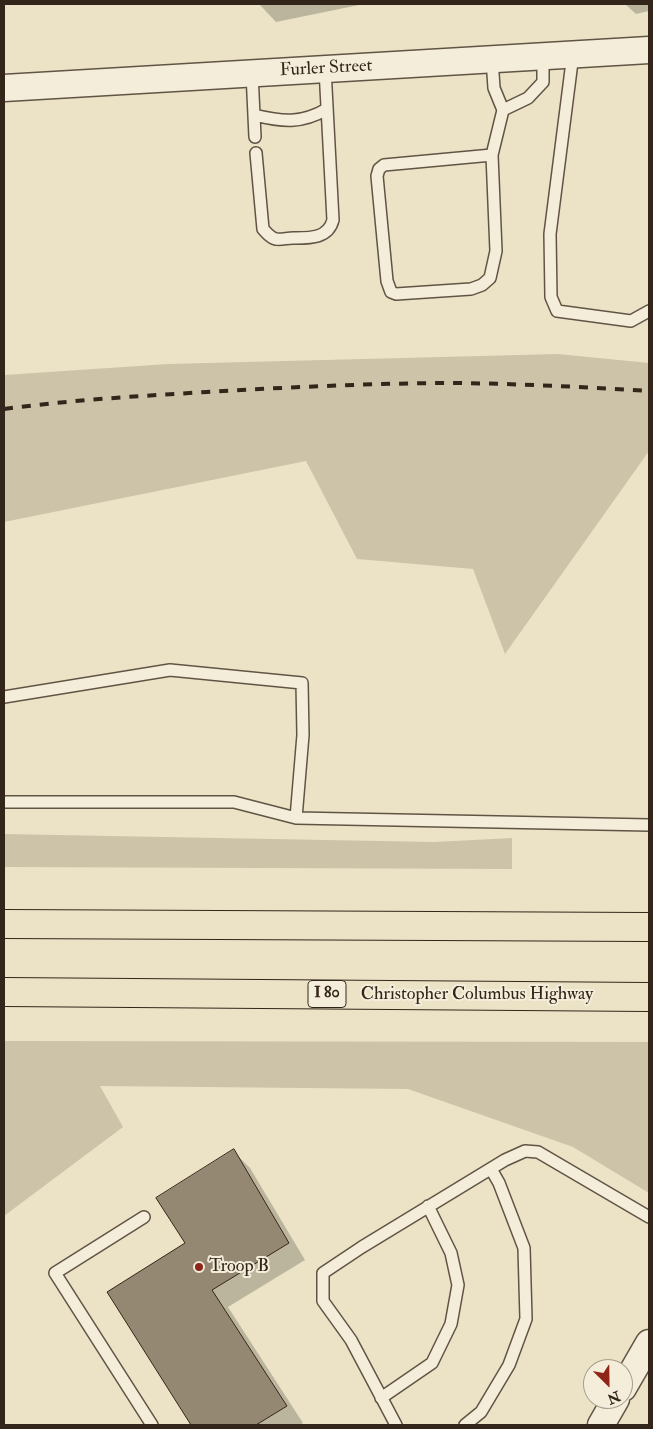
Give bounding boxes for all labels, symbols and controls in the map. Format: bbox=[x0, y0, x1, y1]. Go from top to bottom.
street label: Furler Street bbox=[279, 56, 373, 82]
road number: I 80 bbox=[308, 981, 346, 1008]
street label: Christopher Columbus Highway bbox=[361, 984, 593, 1006]
place label: Troop B bbox=[209, 1256, 269, 1278]
marker: Troop B bbox=[193, 1261, 205, 1273]
north arrow bbox=[583, 1359, 633, 1409]
text: N bbox=[605, 1387, 623, 1408]

